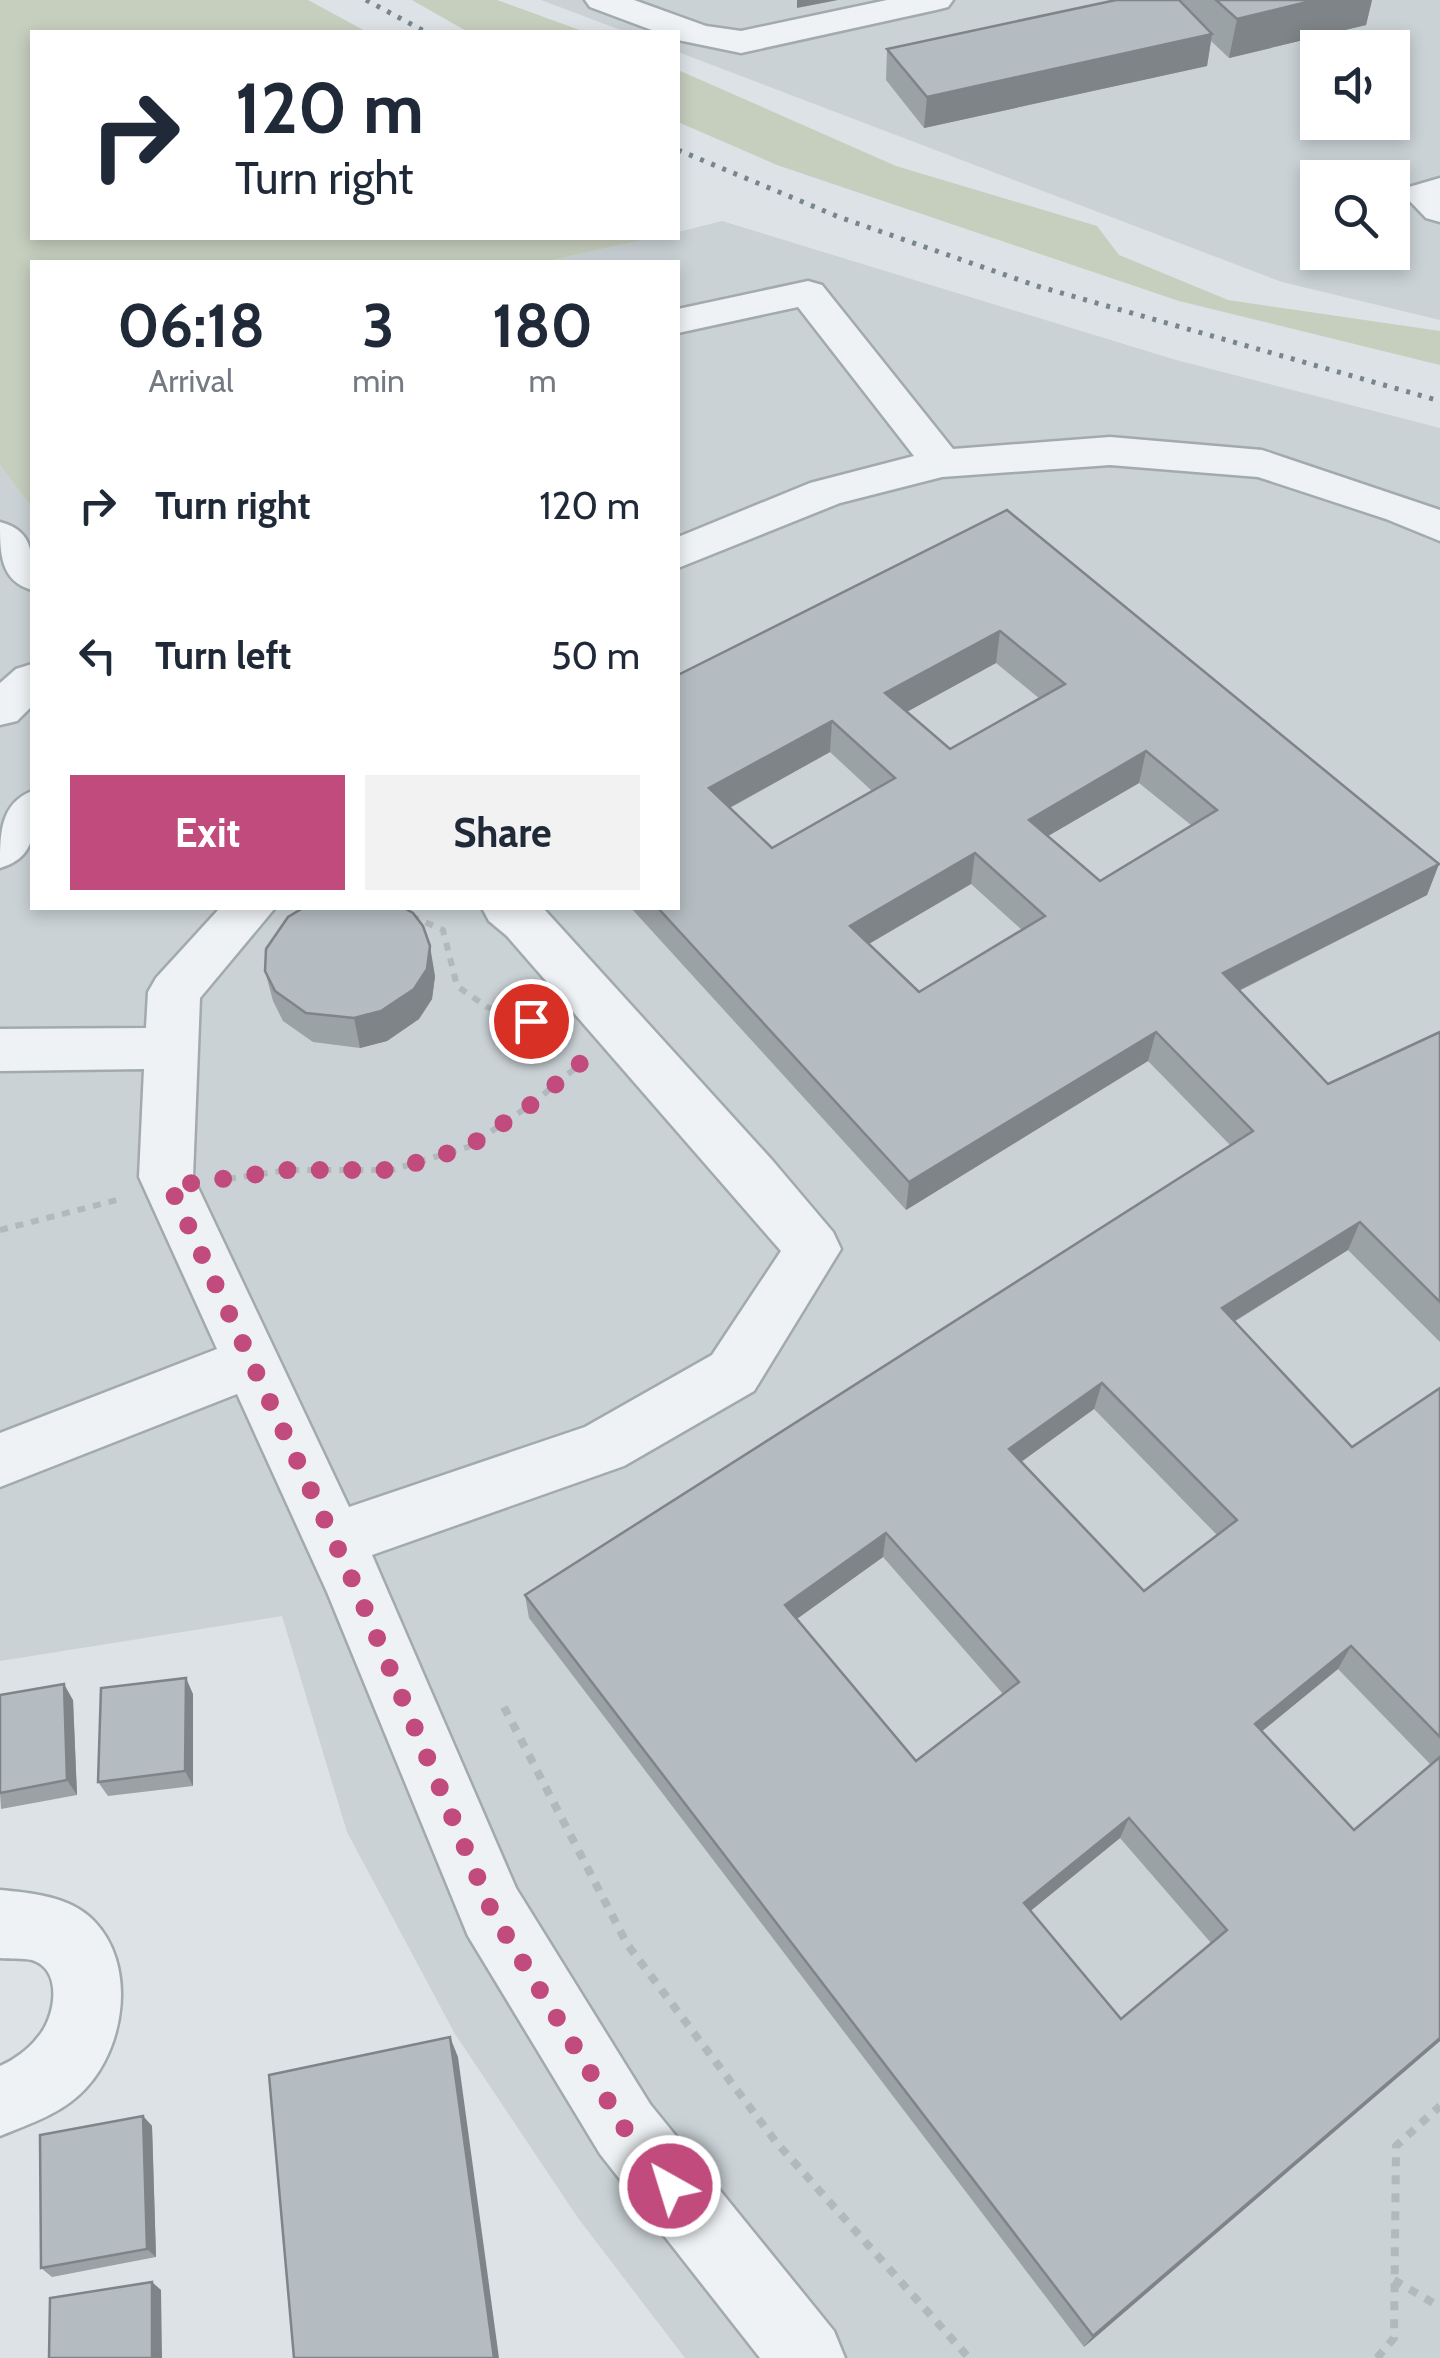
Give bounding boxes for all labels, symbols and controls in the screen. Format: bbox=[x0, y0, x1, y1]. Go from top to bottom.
map controls bbox=[1300, 30, 1410, 270]
button: sound bbox=[1300, 30, 1410, 140]
text: 120 m bbox=[235, 65, 424, 151]
icon: right bbox=[70, 70, 200, 200]
text: Turn right bbox=[235, 151, 414, 205]
button: search bbox=[1300, 160, 1410, 270]
text: 06:18 bbox=[117, 289, 265, 362]
text: 3 bbox=[362, 289, 395, 362]
text: 180 bbox=[492, 289, 593, 362]
text: Arrival bbox=[148, 361, 234, 400]
text: min bbox=[352, 361, 405, 400]
text: m bbox=[528, 361, 556, 400]
icon: right bbox=[70, 478, 125, 533]
text: Turn right bbox=[155, 482, 311, 529]
text: 120 m bbox=[539, 482, 640, 529]
icon: left bbox=[70, 628, 125, 683]
text: Turn left bbox=[155, 632, 291, 679]
text: 50 m bbox=[551, 632, 640, 679]
button: Exit bbox=[70, 775, 345, 890]
button: Share bbox=[365, 775, 640, 890]
pin bbox=[489, 979, 574, 1064]
icon: arrive bbox=[504, 994, 559, 1049]
position arrow bbox=[618, 2134, 722, 2238]

